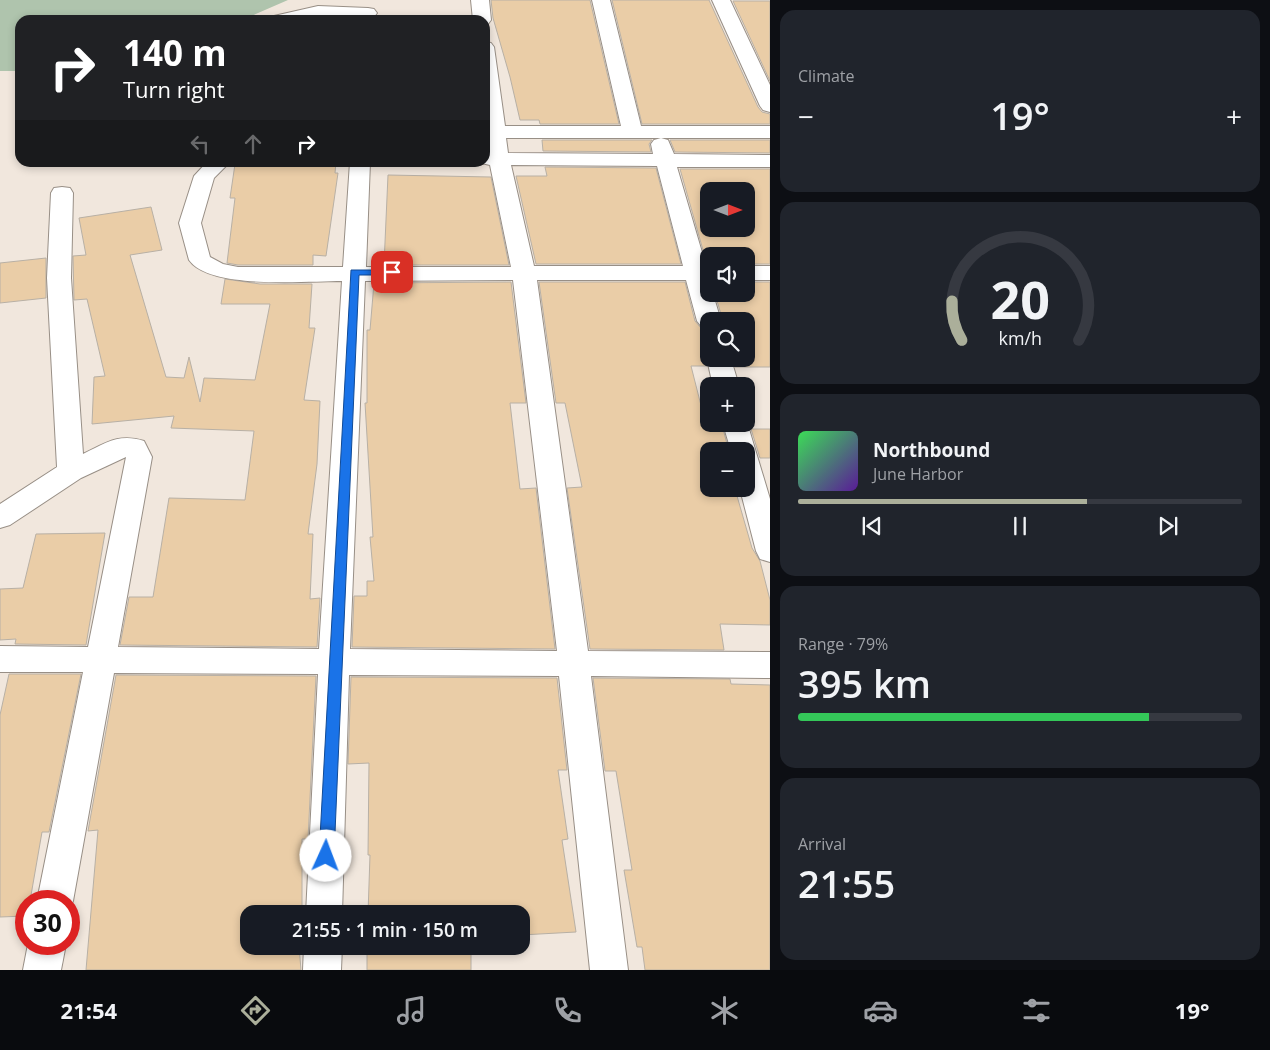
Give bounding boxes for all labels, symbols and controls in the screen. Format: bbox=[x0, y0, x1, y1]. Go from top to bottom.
text: 140 m bbox=[123, 29, 227, 76]
icon: right bbox=[40, 35, 105, 100]
text: Climate bbox=[798, 65, 855, 87]
text: Turn right bbox=[123, 74, 225, 104]
text: 19° bbox=[990, 89, 1050, 141]
text: − bbox=[798, 97, 814, 135]
text: + bbox=[1226, 97, 1242, 135]
icon: left bbox=[186, 130, 214, 158]
icon: ahead bbox=[239, 130, 267, 158]
icon: right bbox=[292, 130, 320, 158]
north arrow bbox=[700, 182, 755, 238]
map controls bbox=[700, 182, 755, 497]
button: sound bbox=[700, 247, 755, 302]
pin bbox=[371, 251, 413, 293]
icon: arrive bbox=[378, 258, 406, 286]
text: 20 bbox=[990, 263, 1050, 334]
button: search bbox=[700, 312, 755, 367]
text: km/h bbox=[998, 326, 1042, 350]
button: + bbox=[700, 377, 755, 432]
text: Northbound bbox=[873, 437, 990, 463]
button: − bbox=[700, 442, 755, 497]
text: June Harbor bbox=[873, 463, 963, 485]
icon: previous bbox=[858, 512, 886, 540]
icon: pause bbox=[1006, 512, 1034, 540]
icon: next bbox=[1154, 512, 1182, 540]
text: Range · 79% bbox=[798, 633, 888, 655]
text: 395 km bbox=[798, 657, 931, 709]
position arrow bbox=[299, 829, 351, 881]
text: Arrival bbox=[798, 833, 846, 855]
text: 21:55 bbox=[798, 857, 895, 909]
speed limit sign: 30 bbox=[15, 890, 80, 955]
text: 21:55 · 1 min · 150 m bbox=[292, 917, 478, 943]
icon: directions bbox=[238, 993, 273, 1028]
icon: music bbox=[394, 993, 429, 1028]
icon: phone bbox=[550, 993, 585, 1028]
icon: climate bbox=[707, 993, 742, 1028]
icon: car bbox=[863, 993, 898, 1028]
icon: filters bbox=[1019, 993, 1054, 1028]
text: 21:54 bbox=[61, 995, 117, 1025]
text: 19° bbox=[1175, 995, 1209, 1025]

